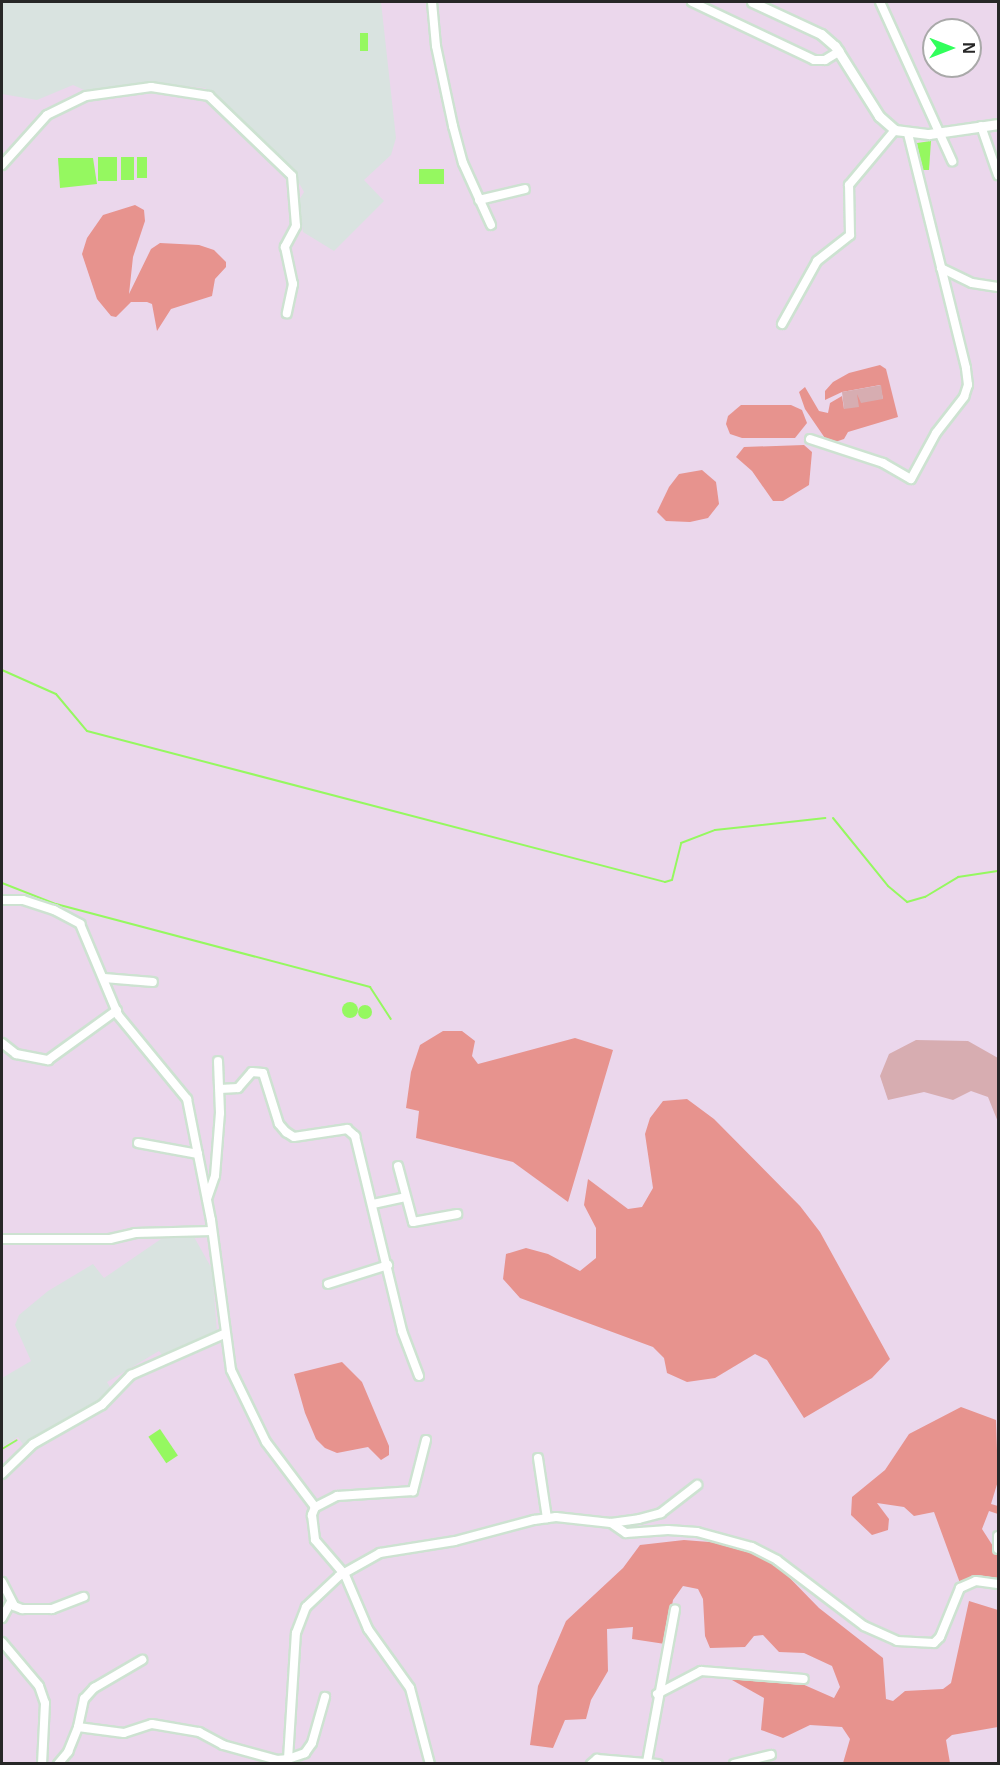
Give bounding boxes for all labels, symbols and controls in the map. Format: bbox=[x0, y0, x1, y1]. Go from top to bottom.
north arrow bbox=[922, 18, 982, 78]
text: N bbox=[960, 42, 977, 54]

